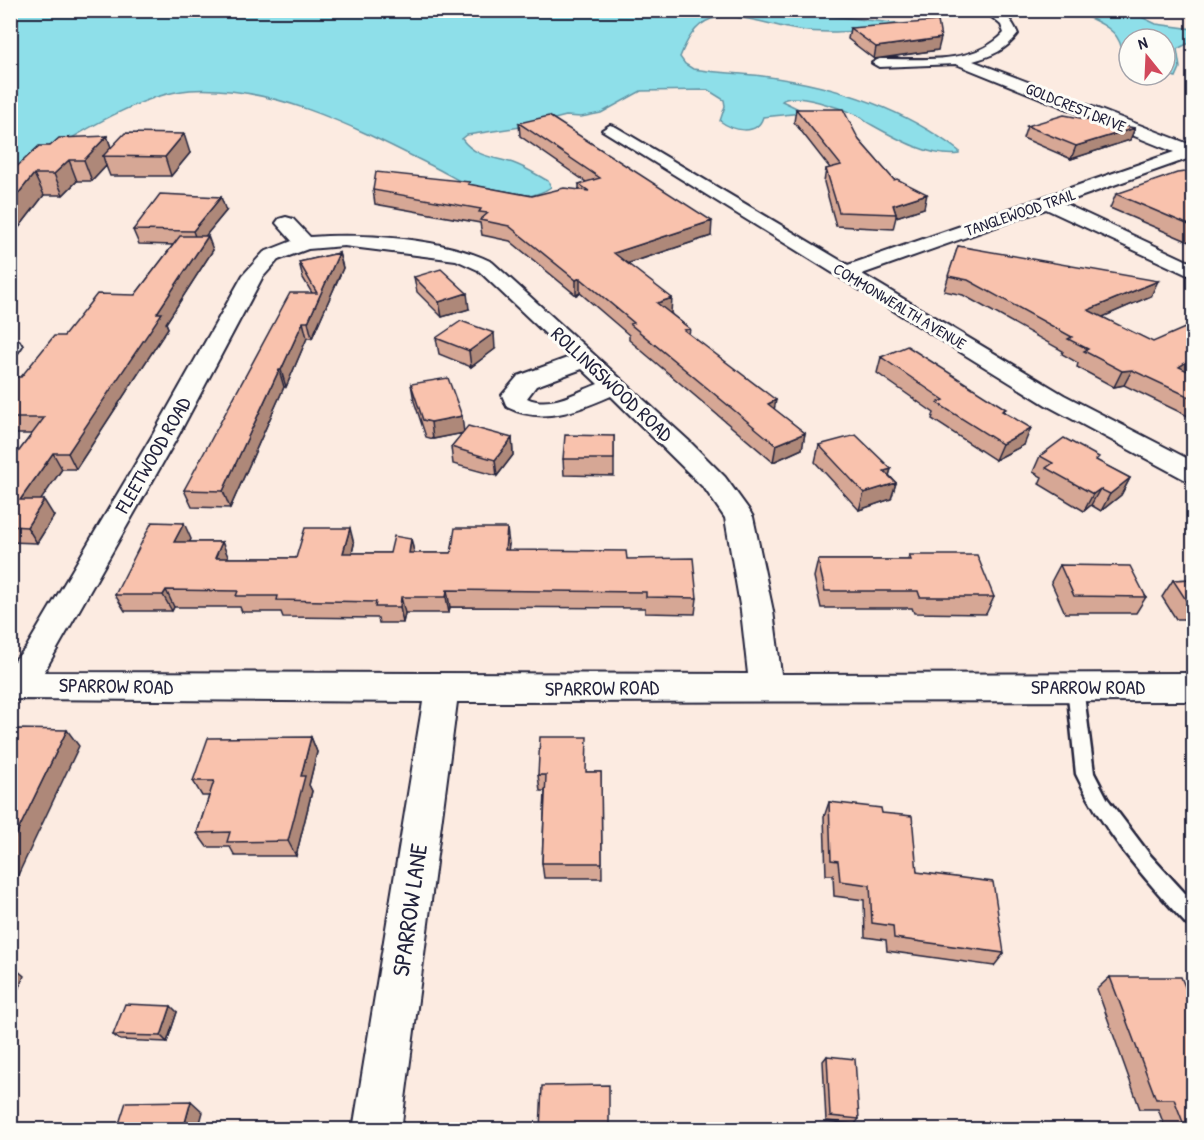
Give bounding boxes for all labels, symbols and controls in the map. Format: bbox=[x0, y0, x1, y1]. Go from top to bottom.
north arrow bbox=[1117, 27, 1177, 87]
text: N bbox=[1135, 31, 1150, 55]
street label: GOLDCREST DRIVE bbox=[1023, 77, 1129, 137]
street label: TANGLEWOOD TRAIL bbox=[962, 183, 1078, 241]
street label: COMMONWEALTH AVENUE bbox=[829, 258, 971, 354]
street label: ROLLINGSWOOD ROAD bbox=[546, 320, 679, 447]
street label: FLEETWOOD ROAD bbox=[108, 391, 197, 519]
street label: SPARROW ROAD bbox=[59, 671, 174, 700]
street label: SPARROW ROAD bbox=[545, 673, 660, 702]
street label: SPARROW ROAD bbox=[1031, 673, 1146, 700]
street label: SPARROW LANE bbox=[384, 841, 434, 978]

